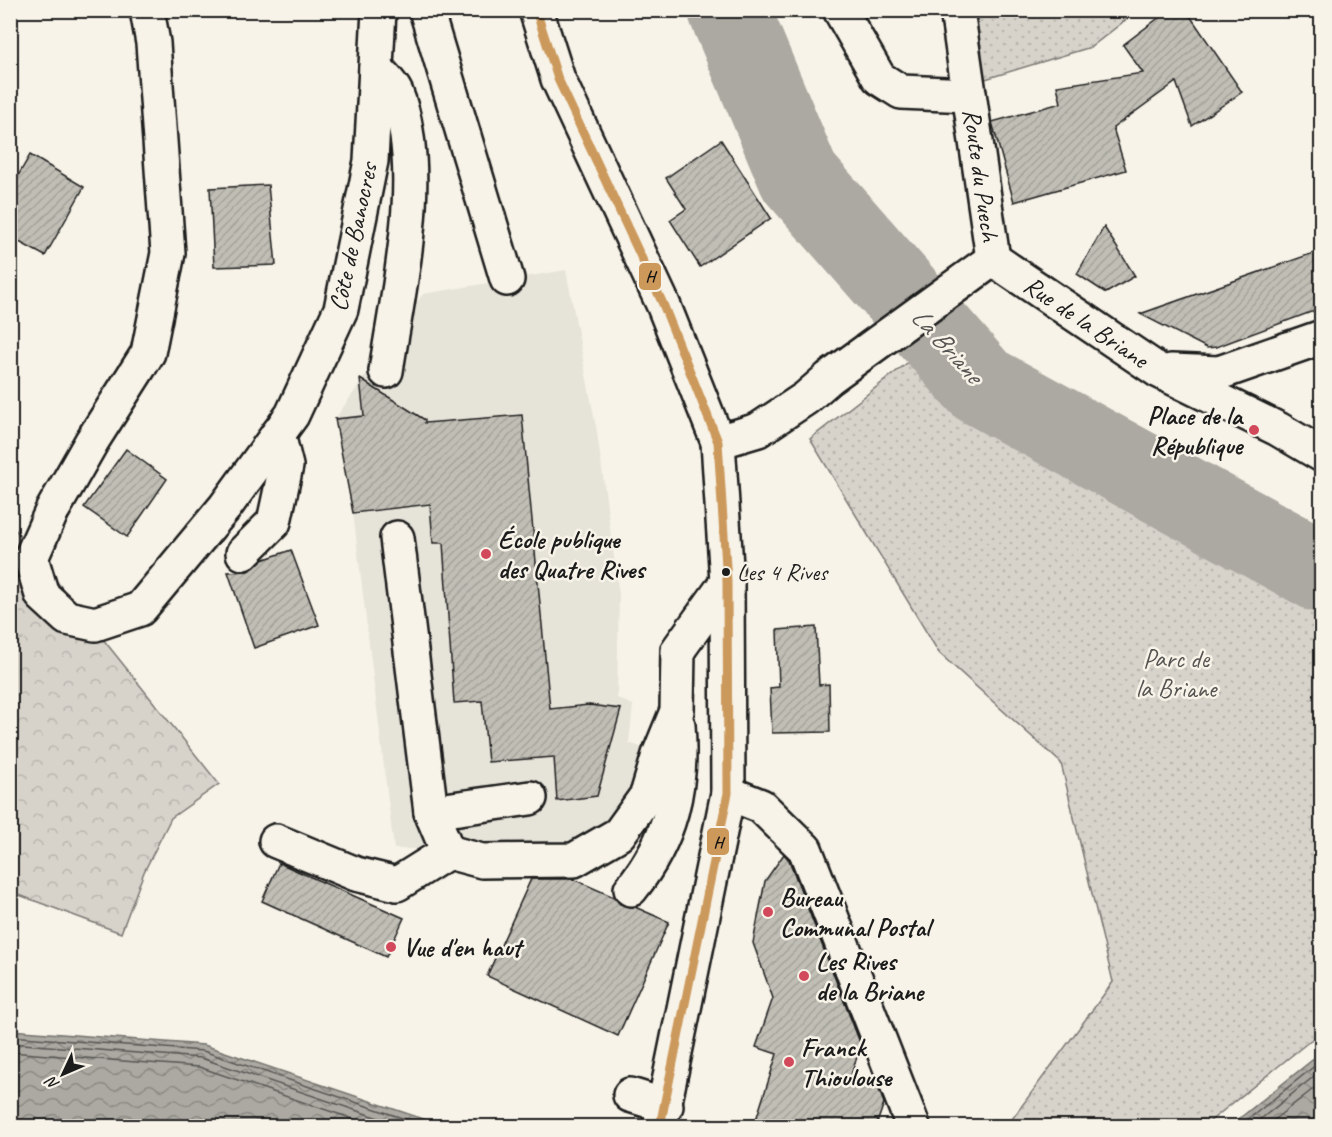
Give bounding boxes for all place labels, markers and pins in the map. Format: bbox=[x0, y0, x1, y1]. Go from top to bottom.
place label: Place de la République bbox=[1147, 399, 1244, 462]
marker: Place de la République bbox=[1247, 423, 1261, 437]
place label: École publique des Quatre Rives bbox=[498, 523, 647, 586]
marker: École publique des Quatre Rives bbox=[479, 547, 493, 561]
place label: Les 4 Rives bbox=[737, 557, 829, 587]
marker: Les 4 Rives bbox=[720, 566, 732, 578]
place label: Bureau Communal Postal bbox=[780, 881, 935, 944]
marker: Bureau Communal Postal bbox=[761, 905, 775, 919]
place label: Vue d'en haut bbox=[403, 931, 525, 964]
marker: Vue d'en haut bbox=[384, 940, 398, 954]
place label: Les Rives de la Briane bbox=[816, 945, 926, 1008]
marker: Les Rives de la Briane bbox=[797, 969, 811, 983]
place label: Franck Thioulouse bbox=[801, 1031, 894, 1094]
marker: Franck Thioulouse bbox=[782, 1055, 796, 1069]

